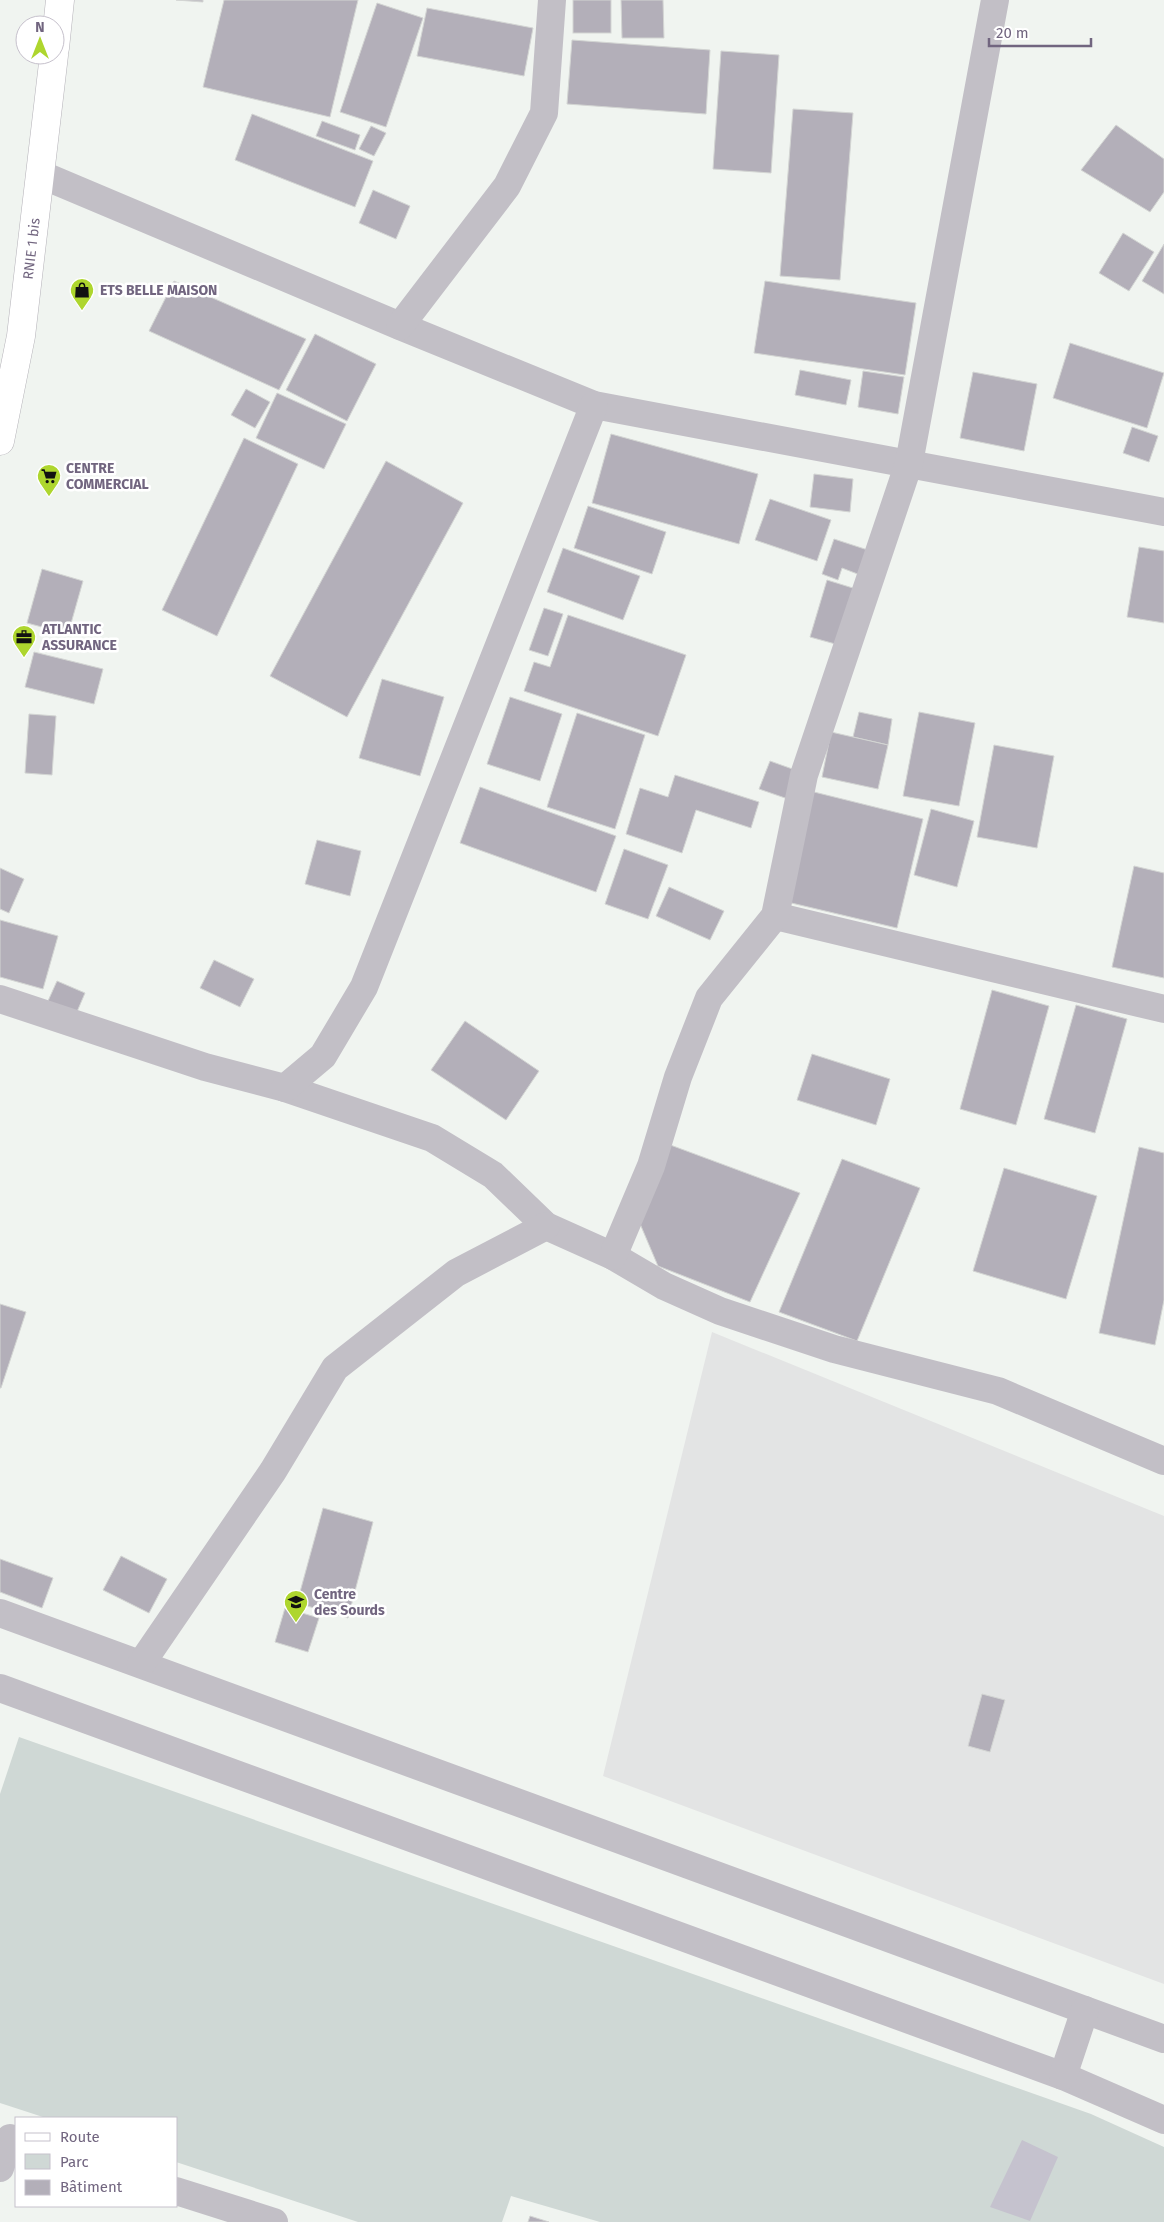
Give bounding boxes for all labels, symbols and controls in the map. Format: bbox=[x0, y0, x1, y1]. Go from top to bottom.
north arrow bbox=[15, 15, 65, 65]
scale bar bbox=[989, 15, 1092, 47]
text: N bbox=[35, 19, 45, 36]
text: 20 m bbox=[996, 24, 1029, 42]
street label: RNIE 1 bis bbox=[20, 217, 44, 281]
shop icon: ETS BELLE MAISON bbox=[69, 277, 95, 311]
place label: ETS BELLE MAISON bbox=[100, 282, 217, 299]
place label: CENTRE COMMERCIAL bbox=[66, 460, 149, 493]
supermarket icon: CENTRE COMMERCIAL bbox=[36, 463, 62, 497]
place label: ATLANTIC ASSURANCE bbox=[41, 621, 117, 654]
office icon: ATLANTIC ASSURANCE bbox=[11, 624, 37, 658]
place label: Centre des Sourds bbox=[314, 1586, 385, 1619]
school or university icon: Centre des Sourds bbox=[283, 1589, 309, 1623]
legend bbox=[15, 2117, 178, 2207]
text: Route bbox=[60, 2128, 100, 2146]
text: Parc bbox=[60, 2153, 89, 2171]
text: Bâtiment bbox=[60, 2178, 123, 2196]

